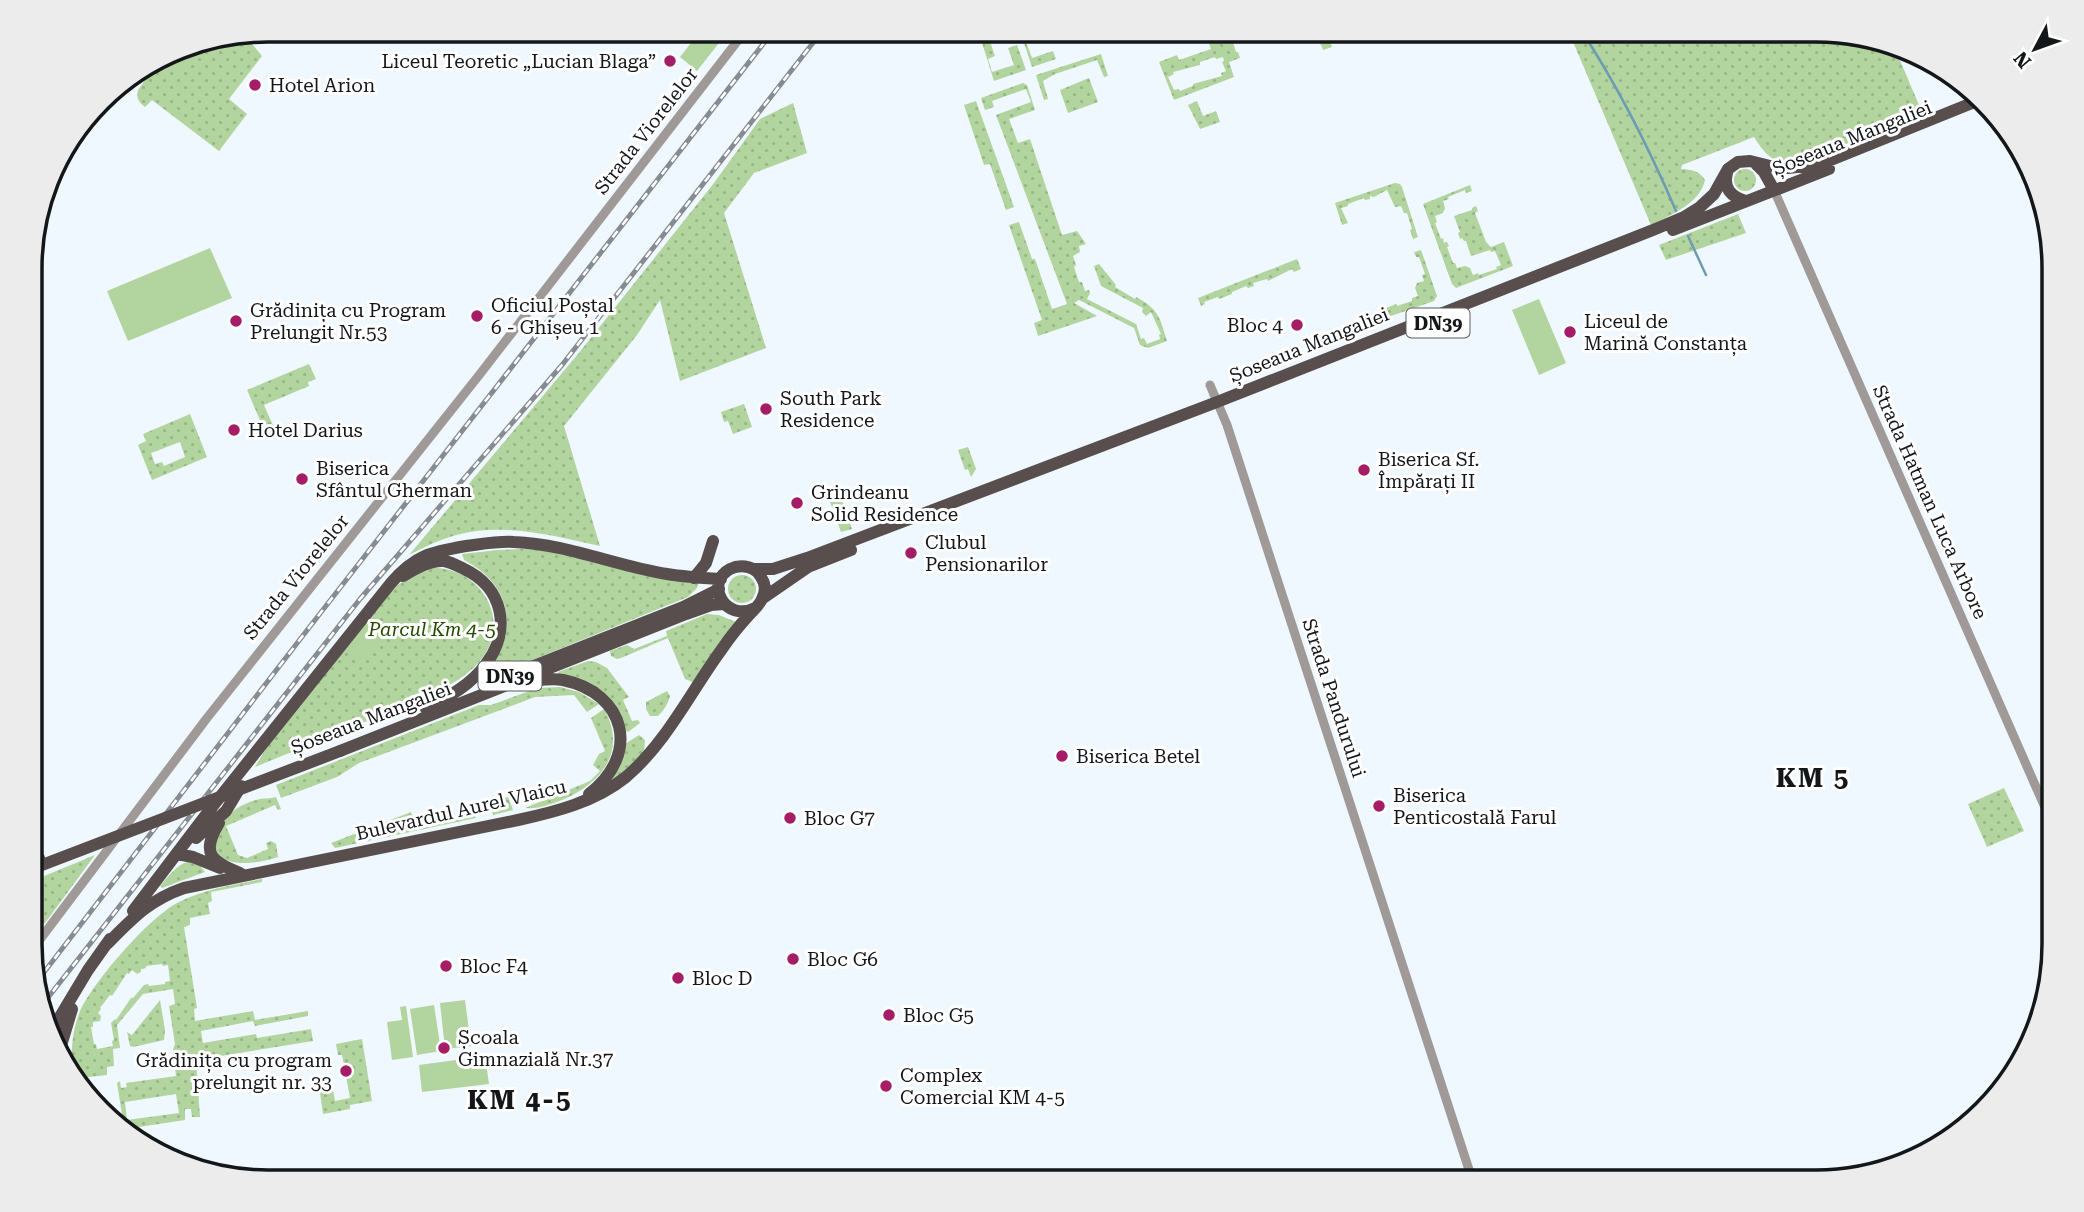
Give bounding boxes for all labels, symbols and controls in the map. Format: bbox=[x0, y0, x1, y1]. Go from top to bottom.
north arrow bbox=[2000, 14, 2070, 84]
text: N bbox=[2009, 46, 2036, 73]
place label: Liceul Teoretic „Lucian Blaga” bbox=[381, 50, 656, 73]
marker: Liceul Teoretic „Lucian Blaga” bbox=[662, 53, 678, 69]
street label: Strada Viorelelor bbox=[589, 63, 703, 199]
place label: Hotel Arion bbox=[269, 74, 375, 97]
marker: Hotel Arion bbox=[247, 77, 263, 93]
street label: Șoseaua Mangaliei bbox=[1769, 96, 1936, 182]
place label: Oficiul Poștal 6 - Ghișeu 1 bbox=[491, 294, 614, 341]
place label: Grădinița cu Program Prelungit Nr.53 bbox=[250, 299, 446, 344]
street label: Șoseaua Mangaliei bbox=[1226, 303, 1393, 389]
marker: Oficiul Poștal 6 - Ghișeu 1 bbox=[469, 308, 485, 324]
road number: DN39 bbox=[1406, 309, 1470, 338]
place label: Liceul de Marină Constanța bbox=[1584, 310, 1748, 357]
marker: Grădinița cu Program Prelungit Nr.53 bbox=[228, 313, 244, 329]
place label: Bloc 4 bbox=[1227, 314, 1283, 337]
marker: Bloc 4 bbox=[1289, 317, 1305, 333]
marker: Liceul de Marină Constanța bbox=[1562, 324, 1578, 340]
street label: Strada Hatman Luca Arbore bbox=[1868, 381, 1992, 623]
place label: South Park Residence bbox=[780, 387, 882, 432]
marker: South Park Residence bbox=[758, 401, 774, 417]
place label: Hotel Darius bbox=[248, 419, 363, 442]
marker: Hotel Darius bbox=[226, 422, 242, 438]
place label: Biserica Sf. Împărați II bbox=[1378, 448, 1480, 495]
place label: Biserica Sfântul Gherman bbox=[316, 457, 472, 502]
marker: Biserica Sf. Împărați II bbox=[1356, 462, 1372, 478]
marker: Biserica Sfântul Gherman bbox=[294, 471, 310, 487]
place label: Grindeanu Solid Residence bbox=[811, 481, 958, 526]
marker: Grindeanu Solid Residence bbox=[789, 495, 805, 511]
street label: Strada Viorelelor bbox=[239, 510, 354, 644]
place label: Clubul Pensionarilor bbox=[925, 531, 1048, 576]
marker: Clubul Pensionarilor bbox=[903, 545, 919, 561]
street label: Strada Pandurului bbox=[1297, 616, 1371, 780]
park label: Parcul Km 4-5 bbox=[367, 618, 496, 641]
road number: DN39 bbox=[478, 662, 542, 690]
street label: Șoseaua Mangaliei bbox=[288, 677, 455, 761]
place label: Biserica Betel bbox=[1076, 745, 1200, 768]
marker: Biserica Betel bbox=[1054, 748, 1070, 764]
district label: KM 5 bbox=[1776, 763, 1850, 793]
street label: Bulevardul Aurel Vlaicu bbox=[353, 775, 569, 845]
place label: Biserica Penticostală Farul bbox=[1393, 784, 1557, 829]
marker: Biserica Penticostală Farul bbox=[1371, 798, 1387, 814]
place label: Bloc G7 bbox=[804, 807, 875, 830]
marker: Bloc G7 bbox=[782, 810, 798, 826]
place label: Bloc G6 bbox=[807, 948, 878, 971]
marker: Bloc G6 bbox=[785, 951, 801, 967]
place label: Bloc F4 bbox=[460, 955, 528, 978]
marker: Bloc F4 bbox=[438, 958, 454, 974]
place label: Bloc D bbox=[692, 967, 752, 990]
marker: Bloc D bbox=[670, 970, 686, 986]
place label: Bloc G5 bbox=[903, 1004, 974, 1027]
marker: Bloc G5 bbox=[881, 1007, 897, 1023]
place label: Școala Gimnazială Nr.37 bbox=[458, 1026, 614, 1071]
marker: Școala Gimnazială Nr.37 bbox=[436, 1040, 452, 1056]
place label: Grădinița cu program prelungit nr. 33 bbox=[136, 1049, 332, 1094]
marker: Grădinița cu program prelungit nr. 33 bbox=[338, 1063, 354, 1079]
place label: Complex Comercial KM 4-5 bbox=[900, 1064, 1065, 1109]
marker: Complex Comercial KM 4-5 bbox=[878, 1078, 894, 1094]
district label: KM 4-5 bbox=[467, 1085, 573, 1115]

